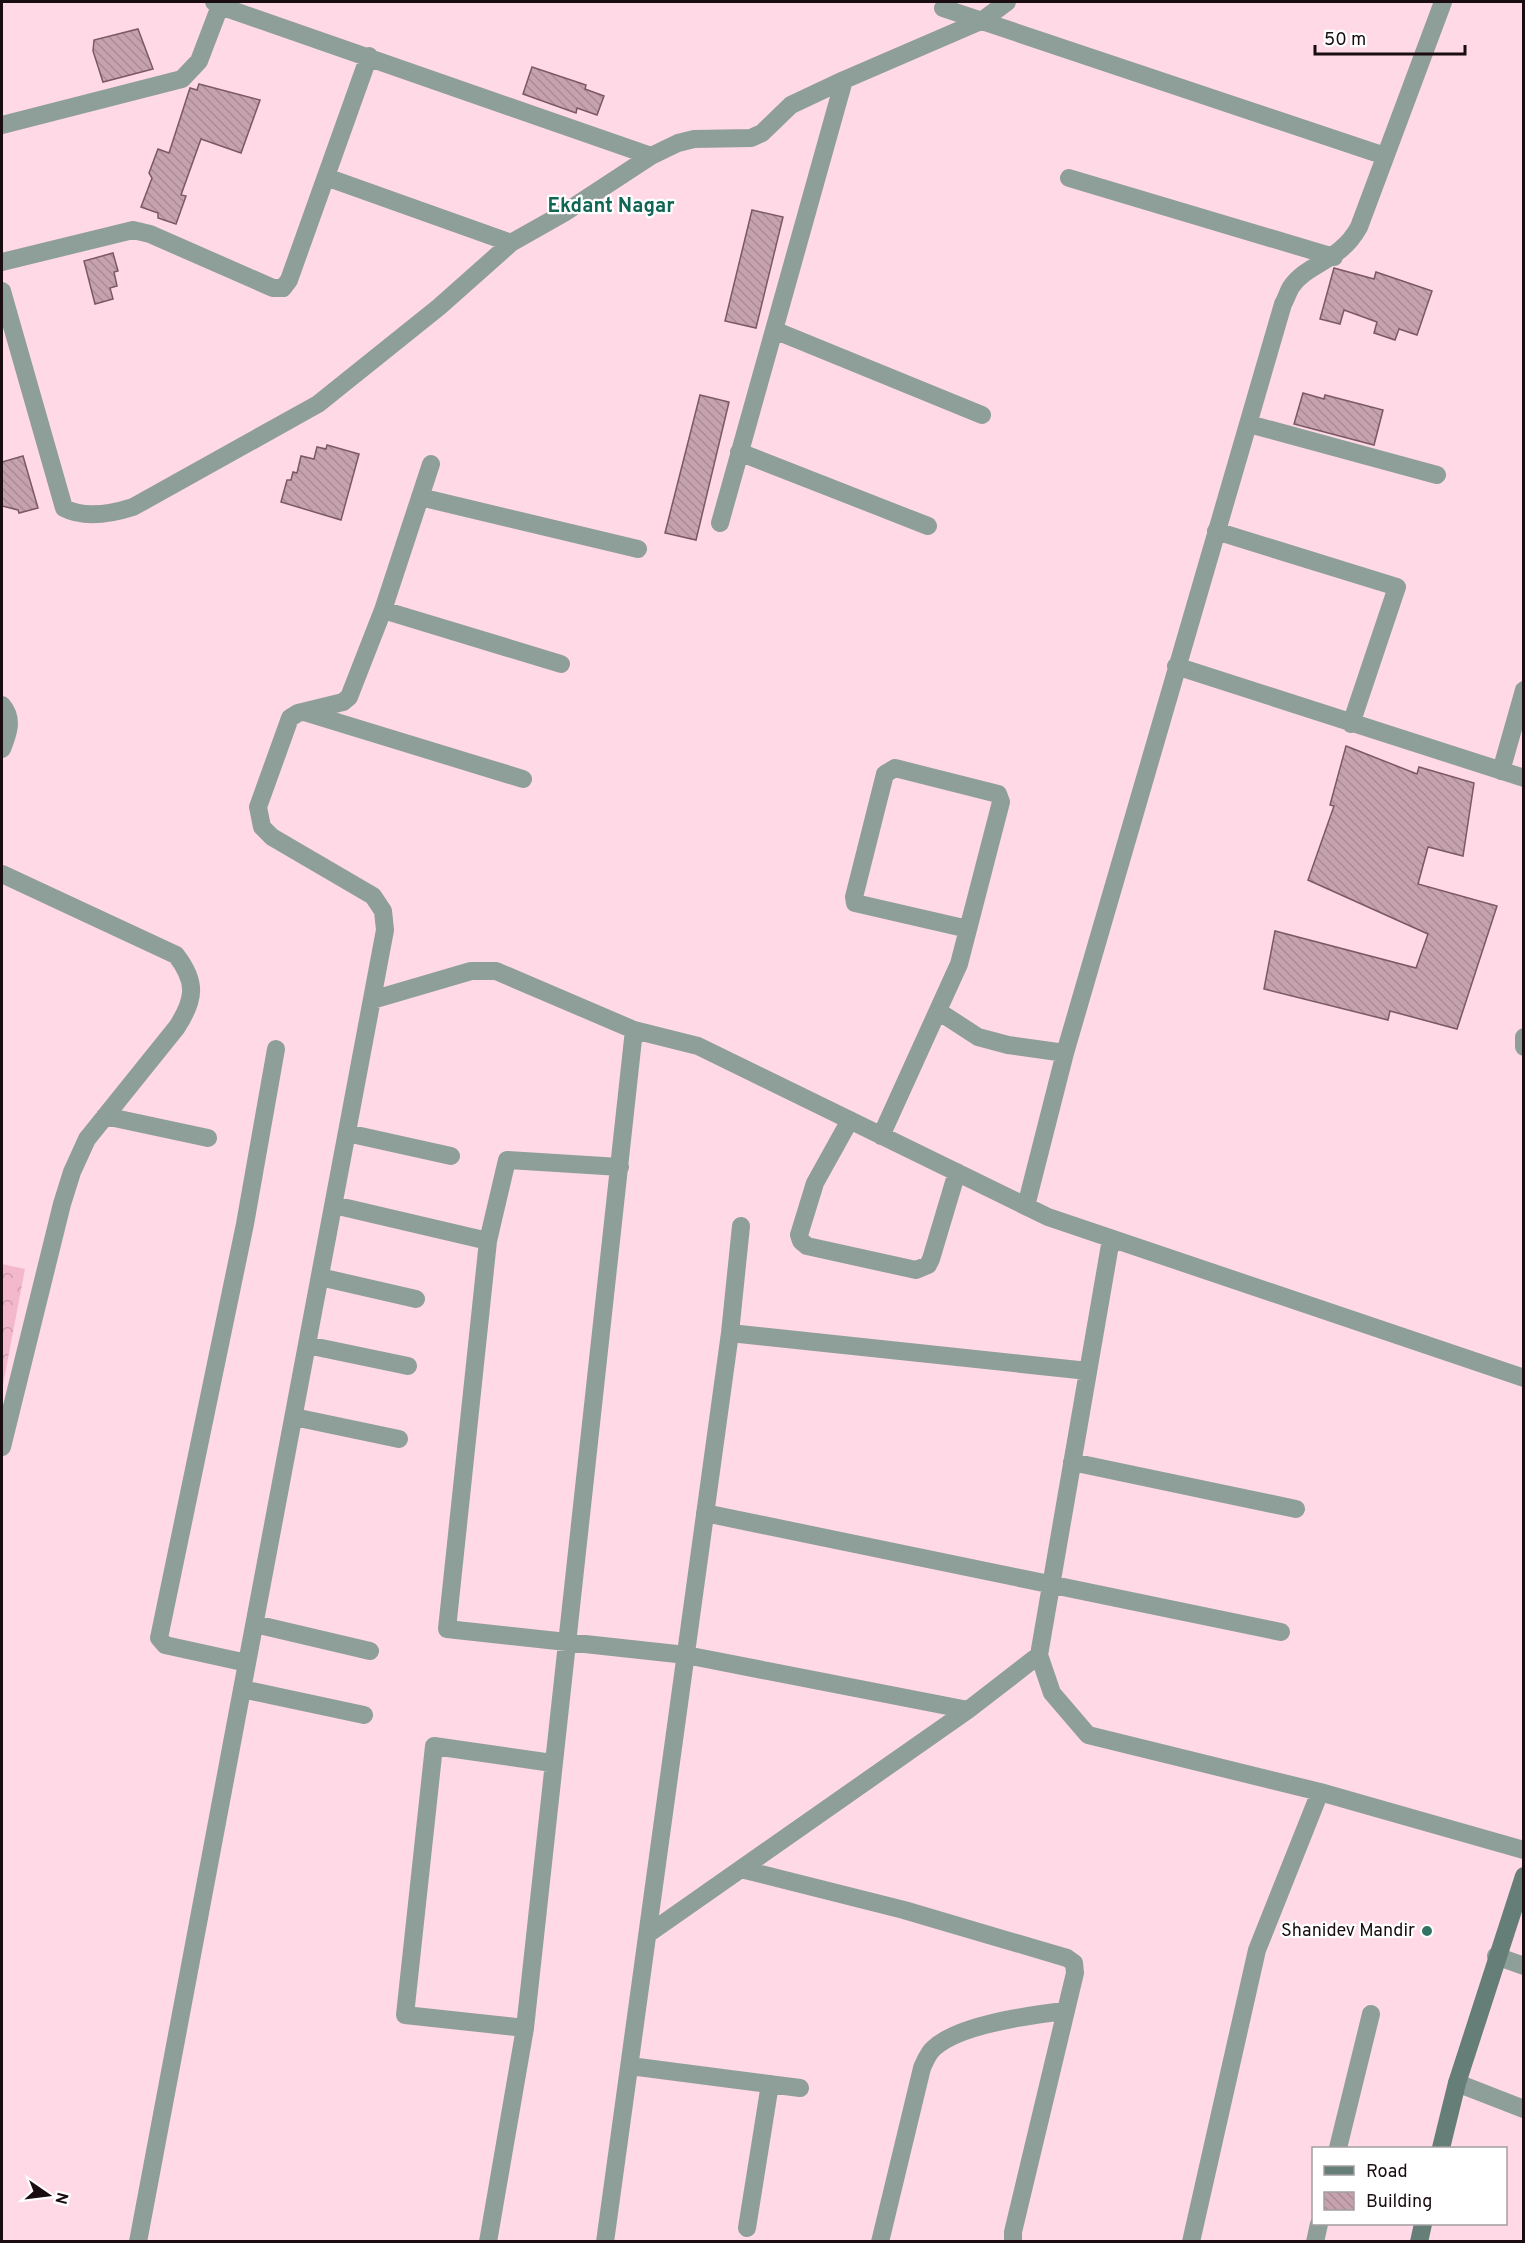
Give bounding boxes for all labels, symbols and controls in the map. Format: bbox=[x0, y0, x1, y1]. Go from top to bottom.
scale bar bbox=[1315, 18, 1465, 56]
text: 50 m bbox=[1324, 29, 1366, 52]
district label: Ekdant Nagar bbox=[547, 194, 675, 220]
place label: Shanidev Mandir bbox=[1281, 1920, 1415, 1943]
marker: Shanidev Mandir bbox=[1420, 1924, 1434, 1938]
legend bbox=[1312, 2147, 1507, 2225]
text: Road bbox=[1366, 2161, 1408, 2184]
north arrow bbox=[18, 2165, 78, 2225]
text: N bbox=[50, 2190, 72, 2206]
text: Building bbox=[1366, 2191, 1432, 2214]

